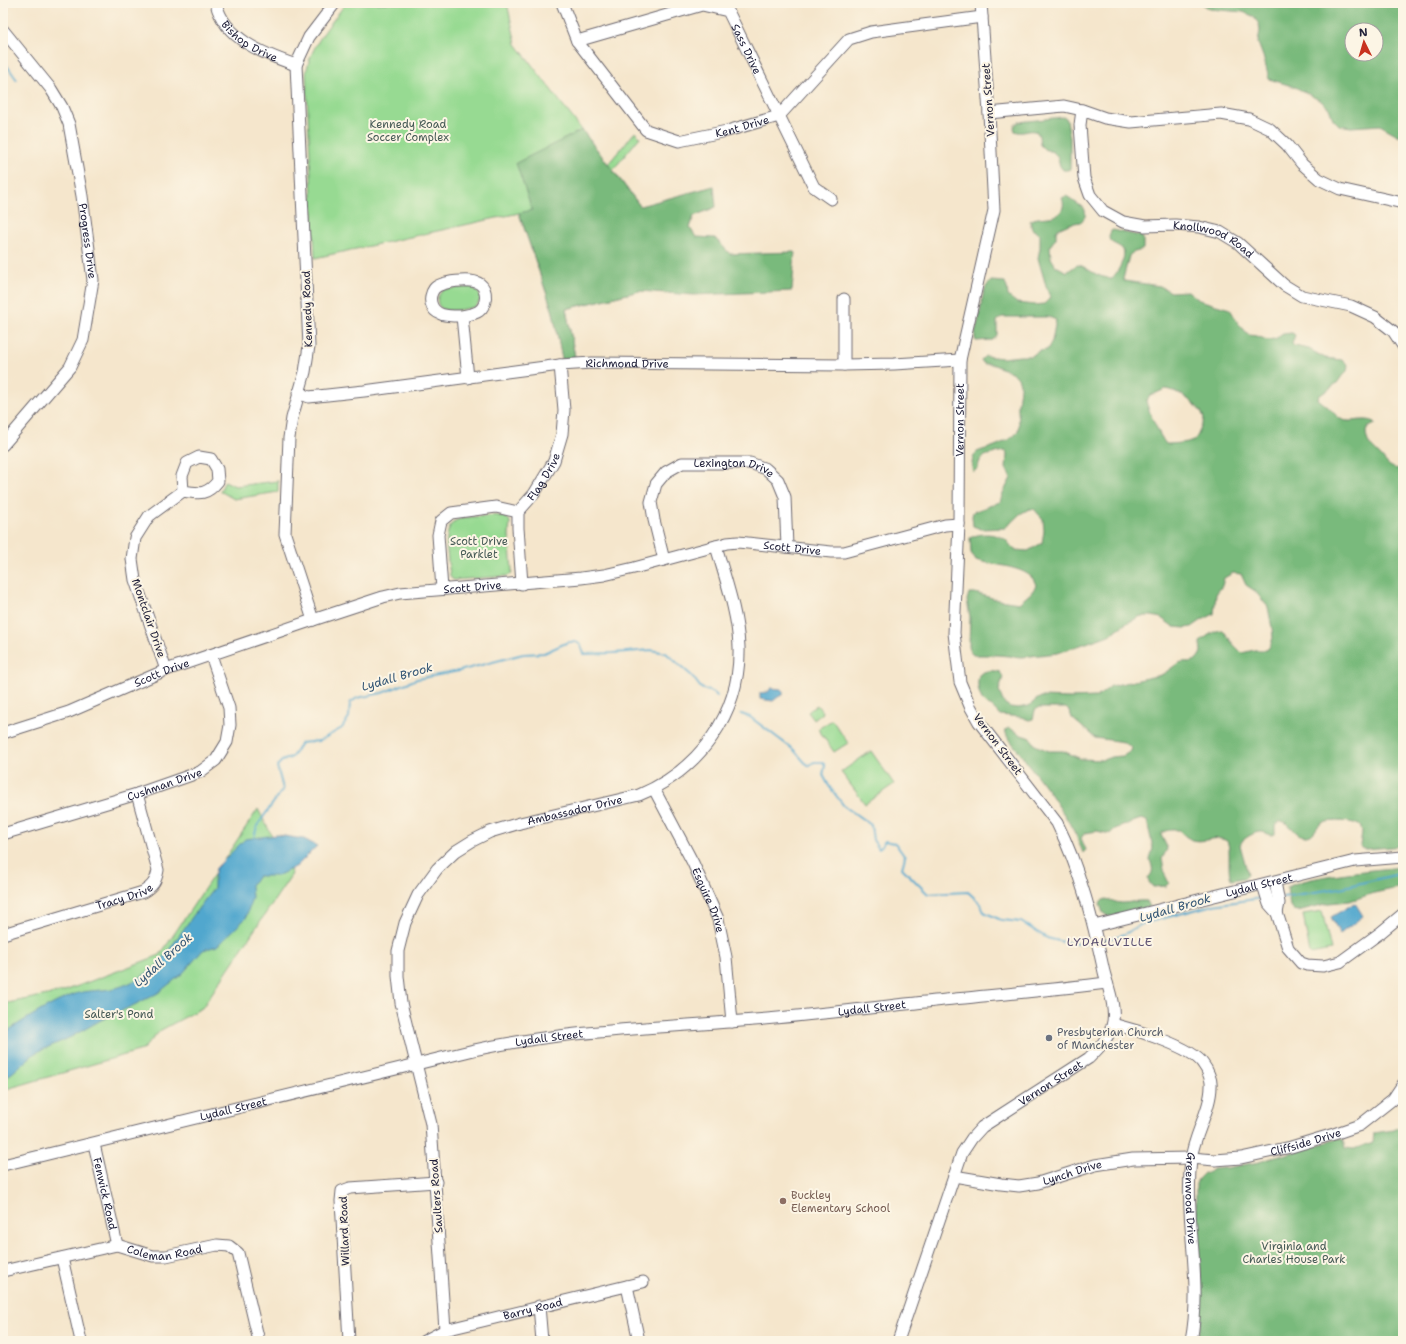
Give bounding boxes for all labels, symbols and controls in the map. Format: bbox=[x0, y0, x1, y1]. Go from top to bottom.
street label: Bishop Drive bbox=[218, 18, 280, 66]
street label: Sass Drive bbox=[727, 21, 765, 77]
north arrow bbox=[1344, 22, 1384, 62]
text: N bbox=[1358, 25, 1368, 40]
street label: Vernon Street bbox=[978, 63, 999, 137]
street label: Kent Drive bbox=[714, 112, 771, 141]
park label: Kennedy Road Soccer Complex bbox=[367, 117, 449, 145]
street label: Progress Drive bbox=[75, 202, 100, 280]
street label: Knollwood Road bbox=[1172, 218, 1257, 262]
street label: Kennedy Road bbox=[299, 270, 316, 348]
street label: Richmond Drive bbox=[585, 356, 669, 372]
street label: Vernon Street bbox=[952, 383, 968, 457]
street label: Flag Drive bbox=[524, 451, 564, 505]
street label: Lexington Drive bbox=[694, 456, 777, 481]
park label: Scott Drive Parklet bbox=[450, 534, 508, 562]
street label: Scott Drive bbox=[763, 538, 822, 559]
street label: Montclair Drive bbox=[128, 577, 169, 660]
street label: Scott Drive bbox=[443, 578, 502, 597]
street label: Scott Drive bbox=[132, 656, 191, 691]
water label: Lydall Brook bbox=[359, 659, 435, 695]
street label: Vernon Street bbox=[969, 710, 1026, 778]
street label: Cushman Drive bbox=[125, 765, 204, 805]
street label: Ambassador Drive bbox=[526, 792, 624, 829]
street label: Esquire Drive bbox=[688, 865, 728, 934]
street label: Lydall Street bbox=[1224, 870, 1294, 901]
street label: Tracy Drive bbox=[94, 880, 157, 914]
water label: Lydall Brook bbox=[1137, 890, 1213, 926]
water label: Lydall Brook bbox=[130, 929, 196, 991]
district label: LYDALLVILLE bbox=[1067, 934, 1153, 950]
street label: Lydall Street bbox=[837, 997, 907, 1020]
park label: Salter's Pond bbox=[84, 1007, 154, 1022]
place label: Presbyterian Church of Manchester bbox=[1057, 1025, 1164, 1053]
street label: Lydall Street bbox=[514, 1026, 584, 1050]
marker: Presbyterian Church of Manchester bbox=[1044, 1033, 1054, 1043]
street label: Vernon Street bbox=[1016, 1057, 1086, 1109]
street label: Lydall Street bbox=[198, 1094, 269, 1125]
street label: Cliffside Drive bbox=[1269, 1125, 1343, 1159]
street label: Greenwood Drive bbox=[1181, 1151, 1199, 1245]
street label: Fenwick Road bbox=[89, 1156, 120, 1232]
street label: Lynch Drive bbox=[1041, 1157, 1103, 1189]
street label: Saulters Road bbox=[426, 1158, 447, 1234]
place label: Buckley Elementary School bbox=[791, 1188, 891, 1216]
street label: Willard Road bbox=[336, 1196, 353, 1266]
marker: Buckley Elementary School bbox=[778, 1196, 788, 1206]
park label: Virginia and Charles House Park bbox=[1242, 1239, 1346, 1267]
street label: Coleman Road bbox=[125, 1241, 204, 1264]
street label: Barry Road bbox=[502, 1295, 564, 1324]

